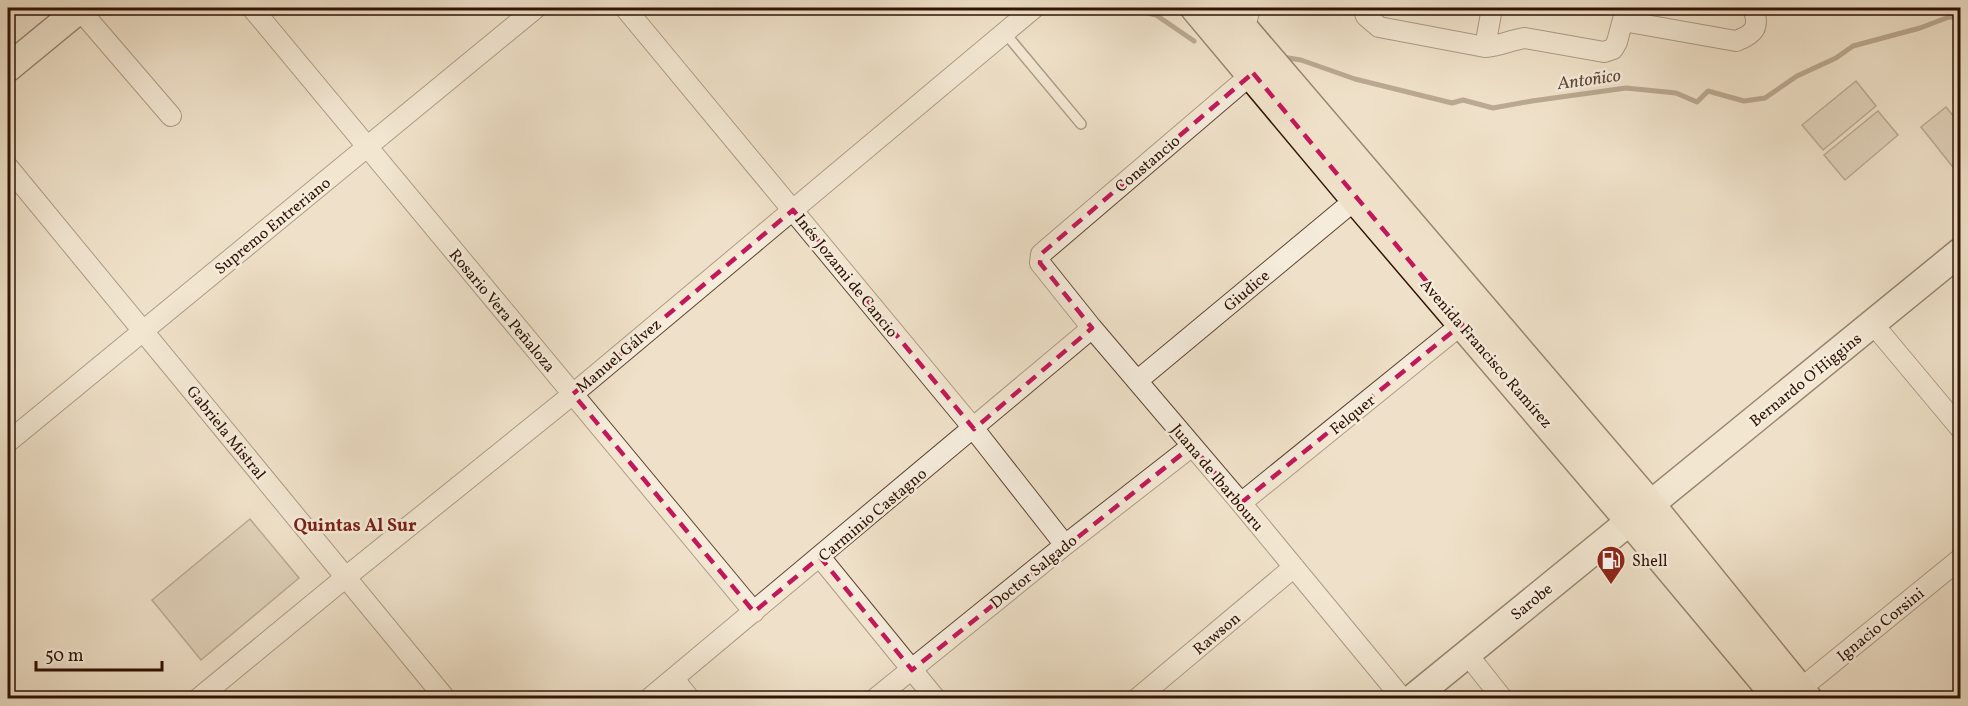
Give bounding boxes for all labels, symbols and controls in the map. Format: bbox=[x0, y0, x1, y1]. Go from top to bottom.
water label: Antoñico bbox=[1555, 64, 1622, 97]
street label: Constancio bbox=[1111, 131, 1186, 198]
street label: Supremo Entreriano bbox=[210, 173, 336, 280]
street label: Inés Jozami de Cancio bbox=[789, 210, 902, 343]
street label: Rosario Vera Peñaloza bbox=[443, 245, 560, 378]
street label: Giudice bbox=[1219, 266, 1275, 317]
street label: Avenida Francisco Ramírez bbox=[1414, 275, 1557, 434]
street label: Manuel Gálvez bbox=[572, 314, 667, 399]
street label: Bernardo O'Higgins bbox=[1746, 328, 1867, 433]
street label: Gabriela Mistral bbox=[181, 382, 270, 485]
street label: Felquer bbox=[1326, 390, 1381, 441]
street label: Juana de Ibarbouru bbox=[1165, 420, 1268, 537]
street label: Carminio Castagno bbox=[814, 464, 932, 567]
district label: Quintas Al Sur bbox=[293, 514, 417, 539]
street label: Doctor Salgado bbox=[986, 530, 1083, 615]
fuel station icon: Shell bbox=[1595, 544, 1627, 586]
place label: Shell bbox=[1632, 551, 1668, 573]
street label: Sarobe bbox=[1507, 579, 1558, 626]
street label: Ignacio Corsini bbox=[1833, 583, 1930, 668]
street label: Rawson bbox=[1189, 608, 1246, 661]
scale bar bbox=[36, 634, 162, 672]
text: 50 m bbox=[45, 644, 84, 669]

